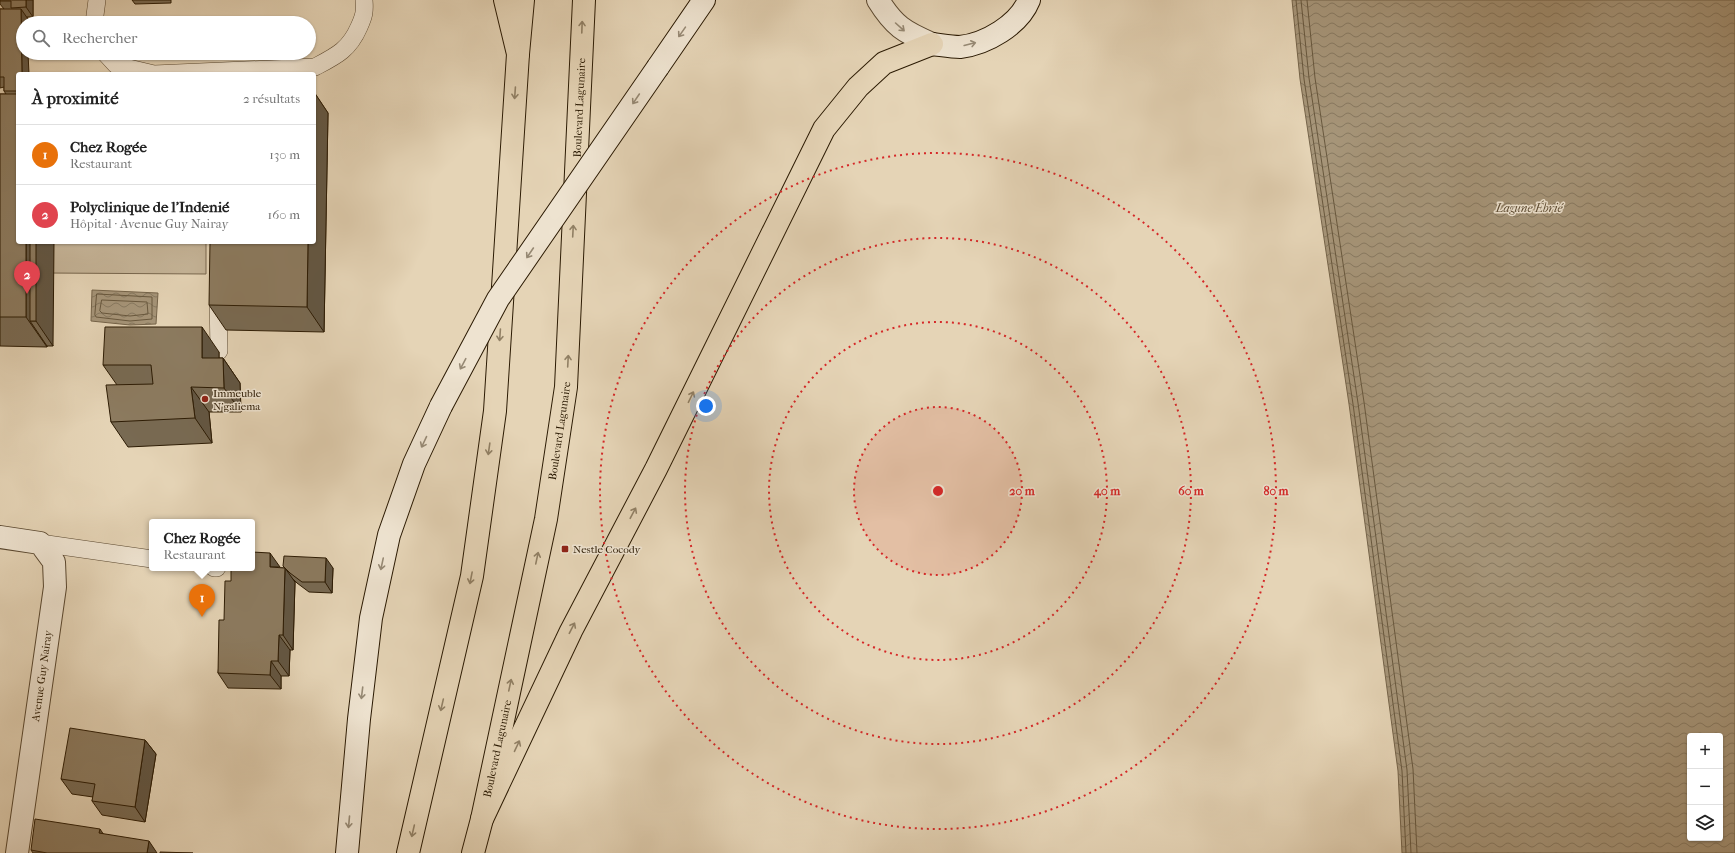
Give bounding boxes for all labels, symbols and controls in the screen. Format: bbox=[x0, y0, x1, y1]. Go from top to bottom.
search box bbox=[16, 16, 316, 60]
one-way arrow bbox=[579, 21, 586, 34]
one-way arrow bbox=[895, 23, 906, 32]
one-way arrow bbox=[678, 26, 686, 37]
icon: search bbox=[30, 27, 52, 49]
text: Rechercher bbox=[62, 29, 137, 47]
one-way arrow bbox=[964, 40, 977, 47]
street label: Boulevard Lagunaire bbox=[570, 57, 588, 158]
one-way arrow bbox=[512, 86, 519, 99]
text: À proximité bbox=[32, 88, 119, 108]
text: 2 résultats bbox=[243, 91, 300, 106]
one-way arrow bbox=[632, 94, 640, 105]
text: Chez Rogée bbox=[70, 138, 147, 156]
text: 1 bbox=[43, 147, 47, 162]
text: 130 m bbox=[269, 147, 300, 162]
text: Restaurant bbox=[70, 156, 132, 171]
text: Polyclinique de l'Indenié bbox=[70, 198, 229, 216]
water label: Lagune Ébrié bbox=[1495, 200, 1564, 215]
text: 2 bbox=[42, 207, 48, 222]
text: 160 m bbox=[268, 207, 300, 222]
text: Hôpital · Avenue Guy Nairay bbox=[70, 216, 228, 231]
one-way arrow bbox=[570, 225, 577, 238]
one-way arrow bbox=[526, 247, 534, 258]
pin: 2 bbox=[14, 261, 40, 294]
one-way arrow bbox=[496, 328, 503, 341]
one-way arrow bbox=[564, 355, 571, 368]
one-way arrow bbox=[459, 358, 466, 370]
street label: Boulevard Lagunaire bbox=[545, 381, 573, 481]
place label: Immeuble N'galiema bbox=[213, 387, 262, 413]
one-way arrow bbox=[688, 392, 695, 404]
marker: Immeuble N'galiema bbox=[200, 394, 210, 404]
your location bbox=[696, 396, 716, 416]
one-way arrow bbox=[420, 435, 428, 447]
one-way arrow bbox=[485, 442, 493, 455]
centre of rings bbox=[931, 484, 945, 498]
text: 20 m bbox=[1009, 484, 1036, 498]
text: 40 m bbox=[1093, 484, 1121, 499]
text: 60 m bbox=[1178, 484, 1205, 498]
text: 80 m bbox=[1263, 484, 1290, 498]
one-way arrow bbox=[629, 508, 637, 520]
popup bbox=[149, 519, 255, 571]
text: Chez Rogée bbox=[164, 529, 240, 547]
place label: Nestle Cocody bbox=[573, 543, 642, 556]
marker: Nestle Cocody bbox=[560, 544, 570, 554]
text: Restaurant bbox=[164, 547, 226, 562]
one-way arrow bbox=[534, 552, 542, 565]
one-way arrow bbox=[378, 558, 386, 571]
one-way arrow bbox=[467, 571, 475, 584]
pin: 1 bbox=[189, 584, 215, 617]
one-way arrow bbox=[569, 623, 576, 635]
street label: Avenue Guy Nairay bbox=[29, 629, 55, 723]
one-way arrow bbox=[507, 679, 515, 692]
one-way arrow bbox=[358, 686, 366, 699]
one-way arrow bbox=[438, 698, 445, 711]
street label: Boulevard Lagunaire bbox=[480, 698, 514, 799]
map controls bbox=[1687, 733, 1723, 841]
button: + bbox=[1687, 733, 1723, 769]
one-way arrow bbox=[514, 740, 521, 752]
button: − bbox=[1687, 769, 1723, 805]
button: layers bbox=[1687, 805, 1723, 841]
one-way arrow bbox=[346, 815, 353, 828]
one-way arrow bbox=[408, 824, 416, 837]

